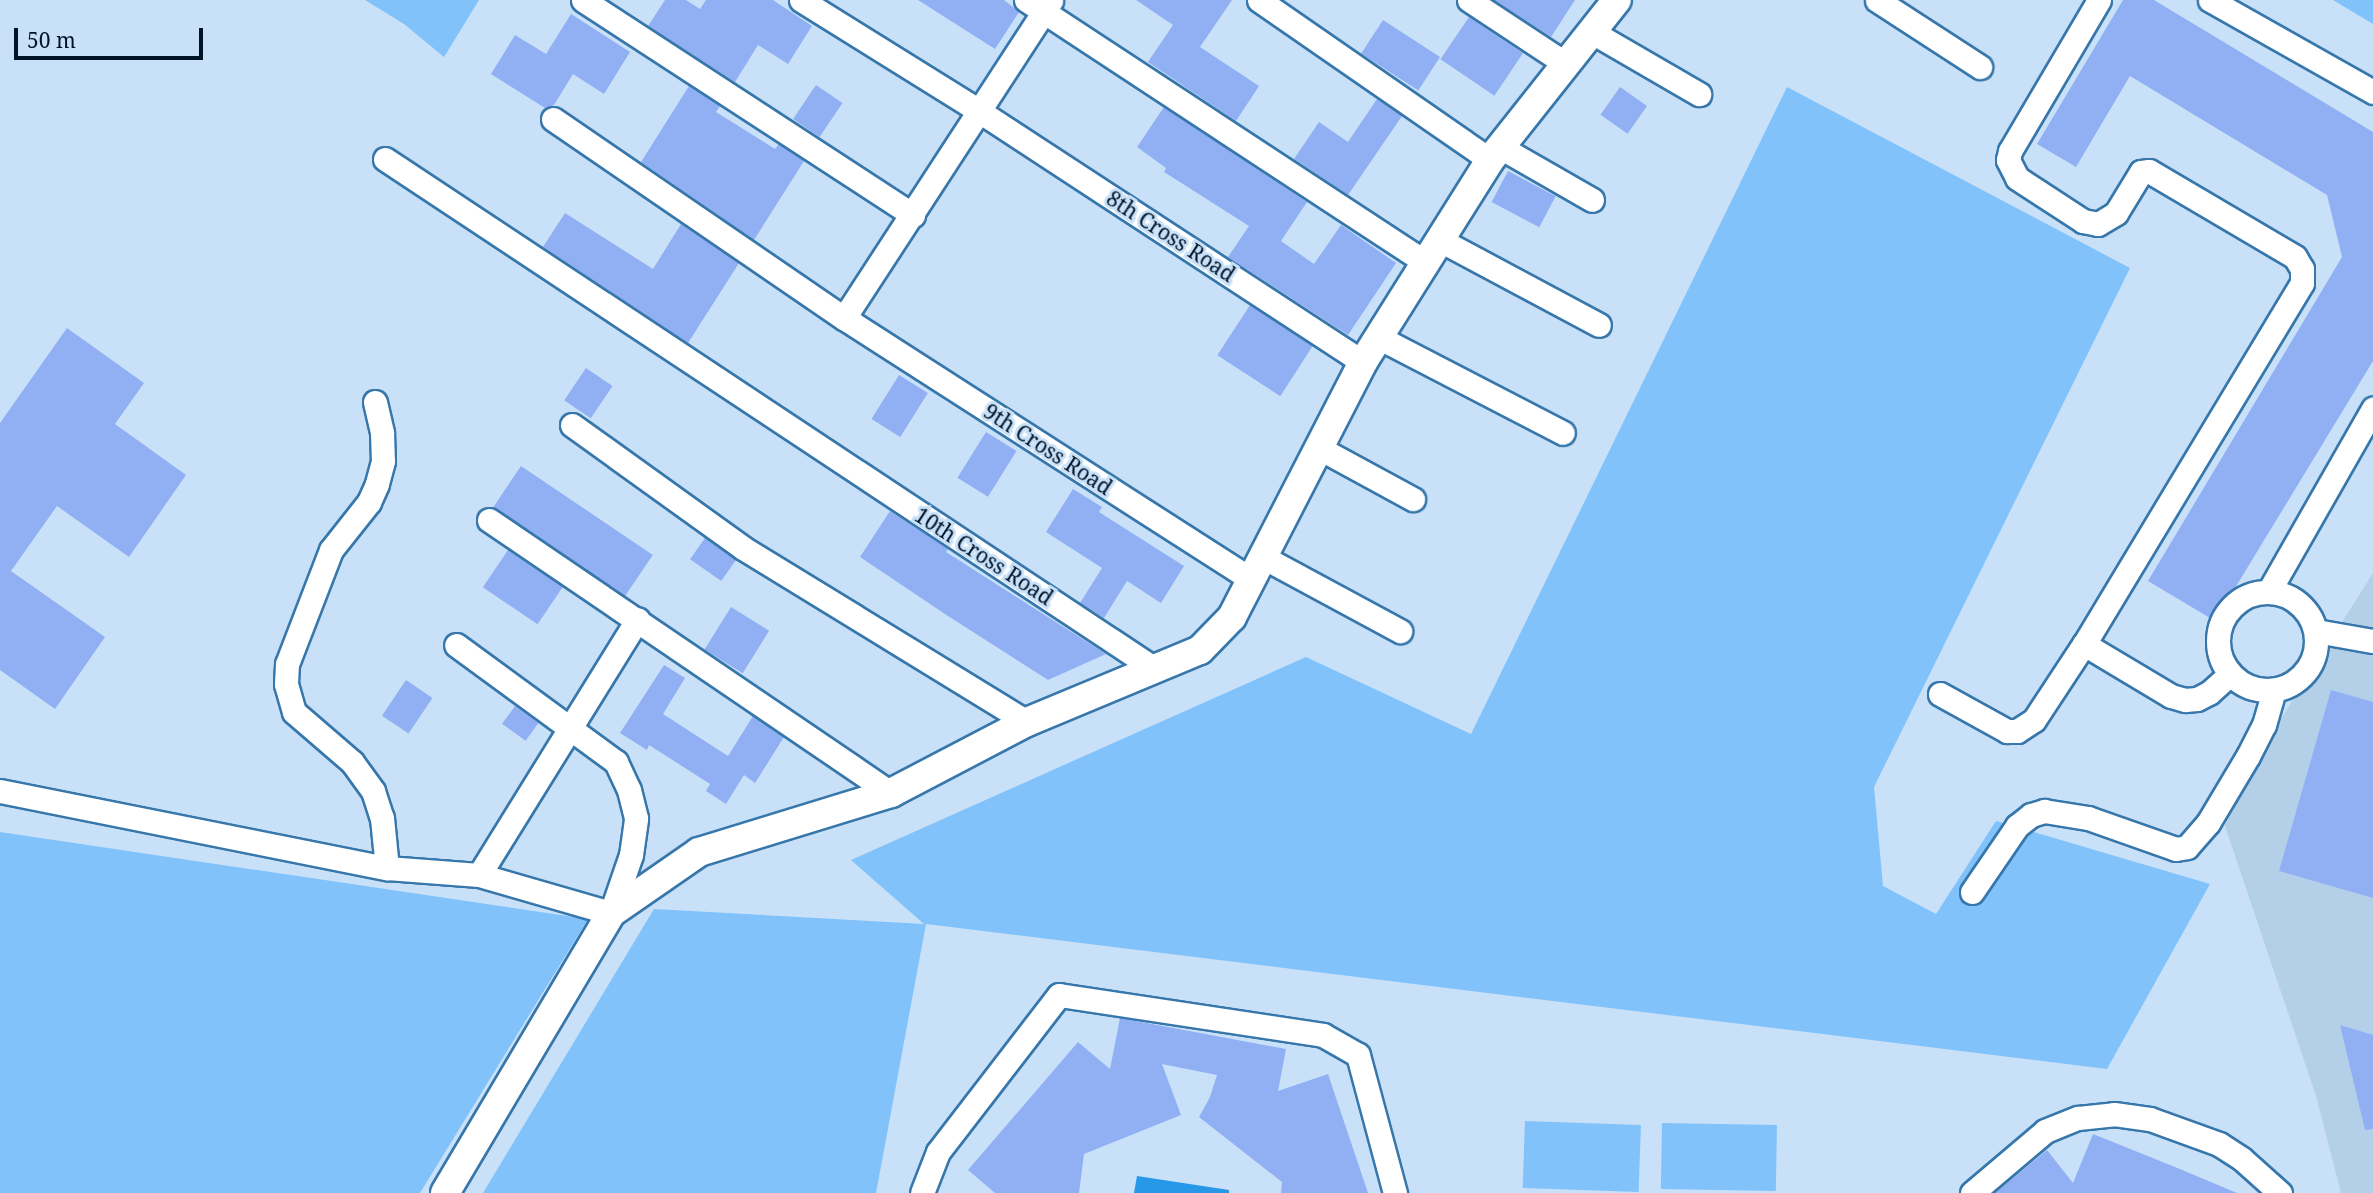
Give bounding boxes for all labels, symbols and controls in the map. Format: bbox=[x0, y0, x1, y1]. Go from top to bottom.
scale bar bbox=[18, 14, 206, 58]
text: 50 m bbox=[27, 26, 76, 54]
street label: 8th Cross Road bbox=[1102, 185, 1240, 287]
street label: 9th Cross Road bbox=[979, 398, 1117, 500]
street label: 10th Cross Road bbox=[910, 502, 1058, 610]

